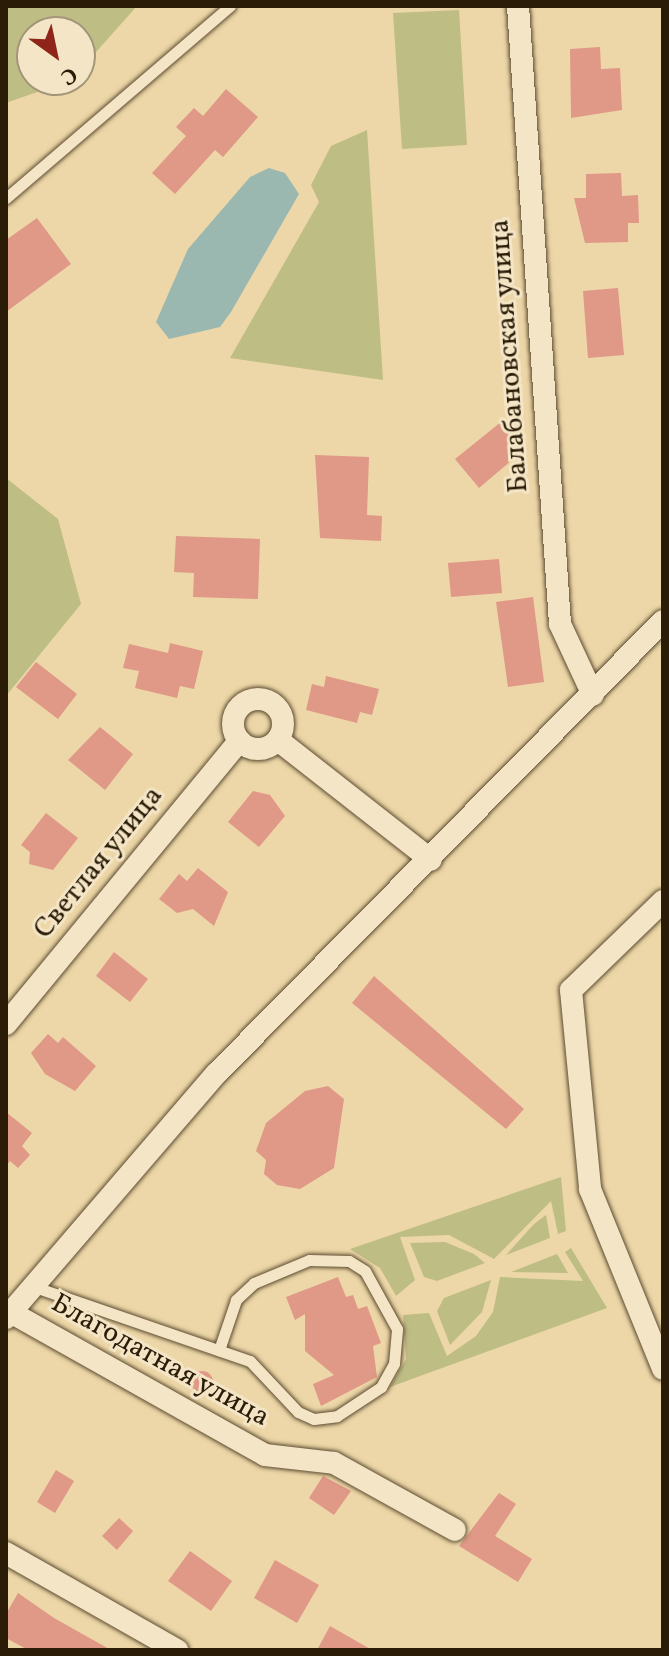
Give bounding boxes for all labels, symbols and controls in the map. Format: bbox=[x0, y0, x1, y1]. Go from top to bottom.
north arrow bbox=[16, 16, 96, 96]
text: С bbox=[54, 58, 83, 92]
street label: Балабановская улица bbox=[484, 218, 536, 494]
street label: Светлая улица bbox=[27, 780, 171, 946]
street label: Благодатная улица bbox=[45, 1287, 275, 1435]

